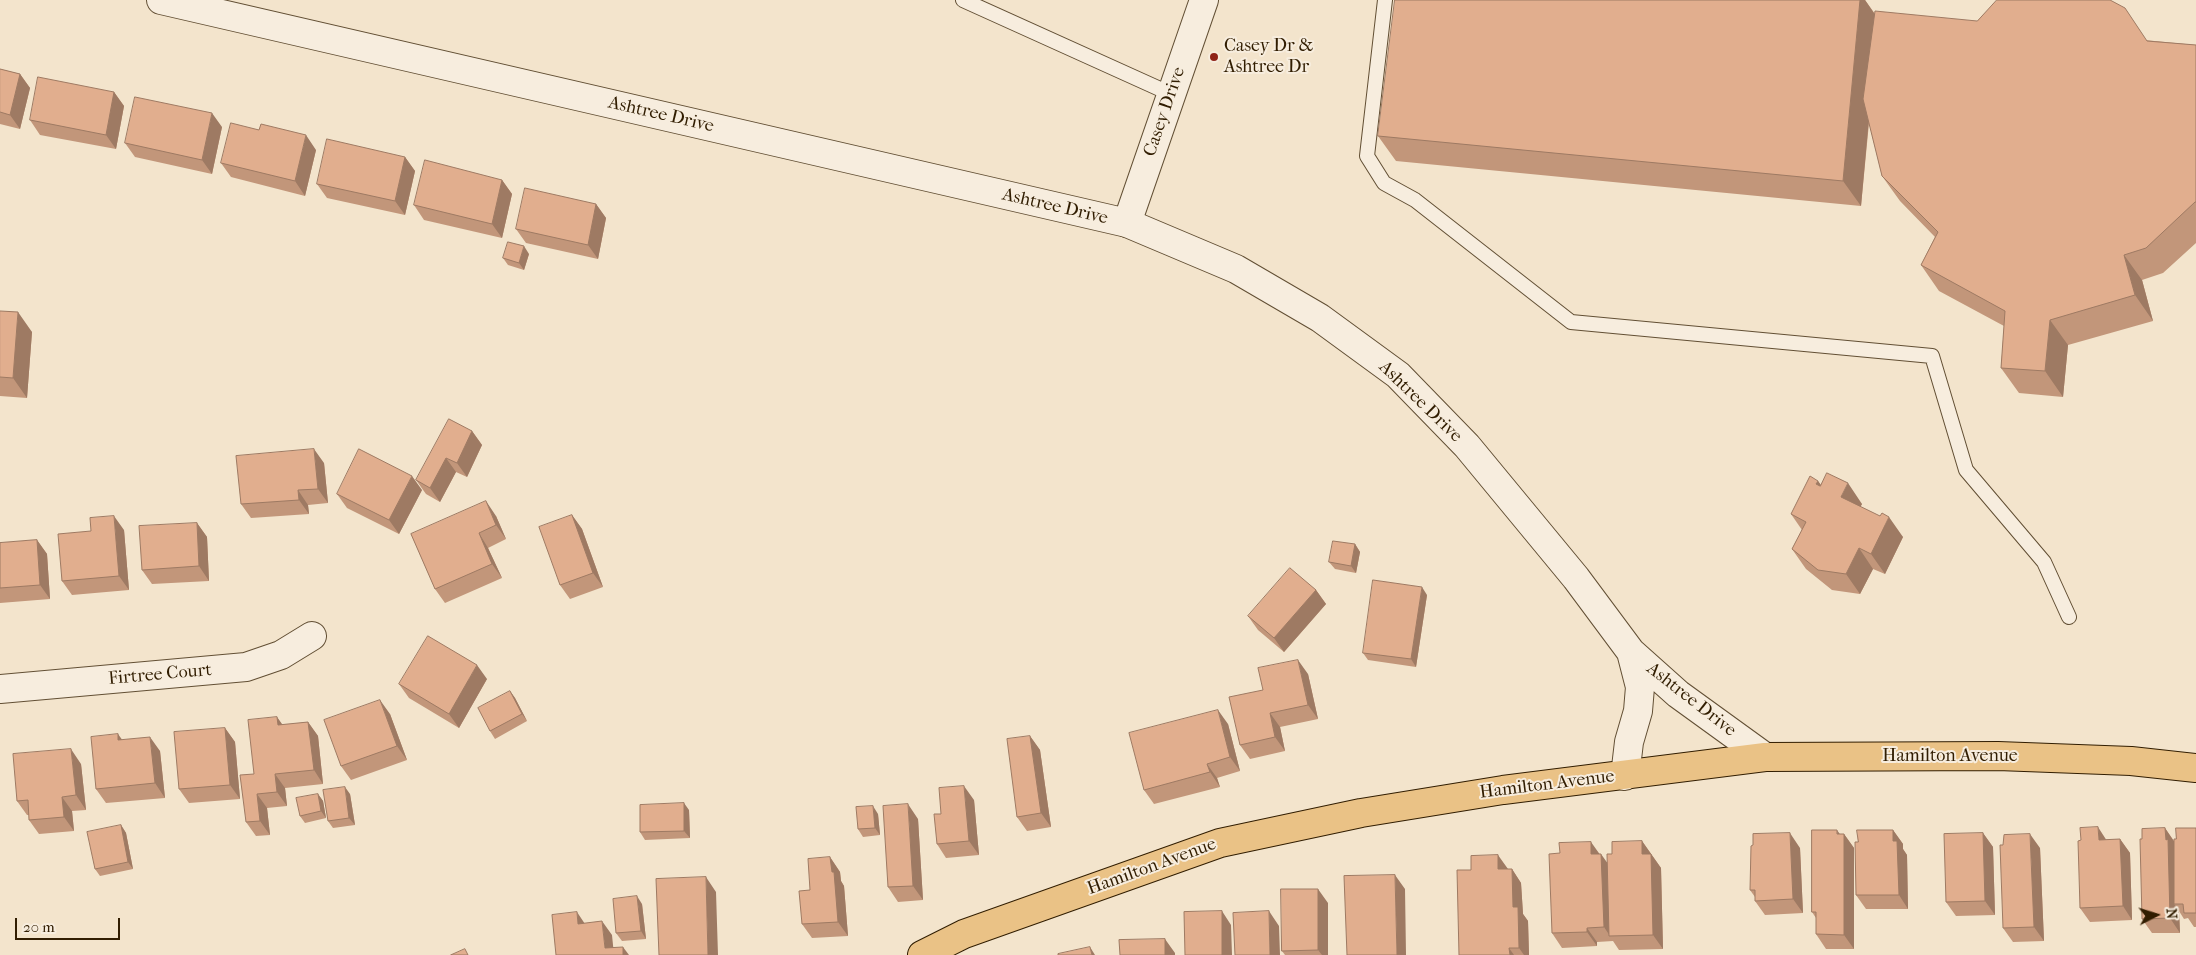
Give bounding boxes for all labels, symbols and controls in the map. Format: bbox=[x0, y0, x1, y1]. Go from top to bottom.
place label: Casey Dr & Ashtree Dr bbox=[1224, 36, 1313, 78]
marker: Casey Dr & Ashtree Dr bbox=[1208, 51, 1220, 63]
street label: Casey Drive bbox=[1140, 64, 1190, 160]
street label: Ashtree Drive bbox=[606, 92, 716, 138]
street label: Ashtree Drive bbox=[1000, 184, 1110, 230]
street label: Ashtree Drive bbox=[1374, 357, 1466, 447]
street label: Ashtree Drive bbox=[1642, 658, 1740, 742]
street label: Firtree Court bbox=[107, 660, 213, 690]
street label: Hamilton Avenue bbox=[1882, 746, 2018, 768]
street label: Hamilton Avenue bbox=[1478, 766, 1616, 804]
street label: Hamilton Avenue bbox=[1085, 834, 1219, 900]
north arrow bbox=[2131, 890, 2181, 940]
scale bar bbox=[18, 908, 122, 940]
text: N bbox=[2163, 908, 2180, 920]
text: 20 m bbox=[23, 918, 55, 936]

